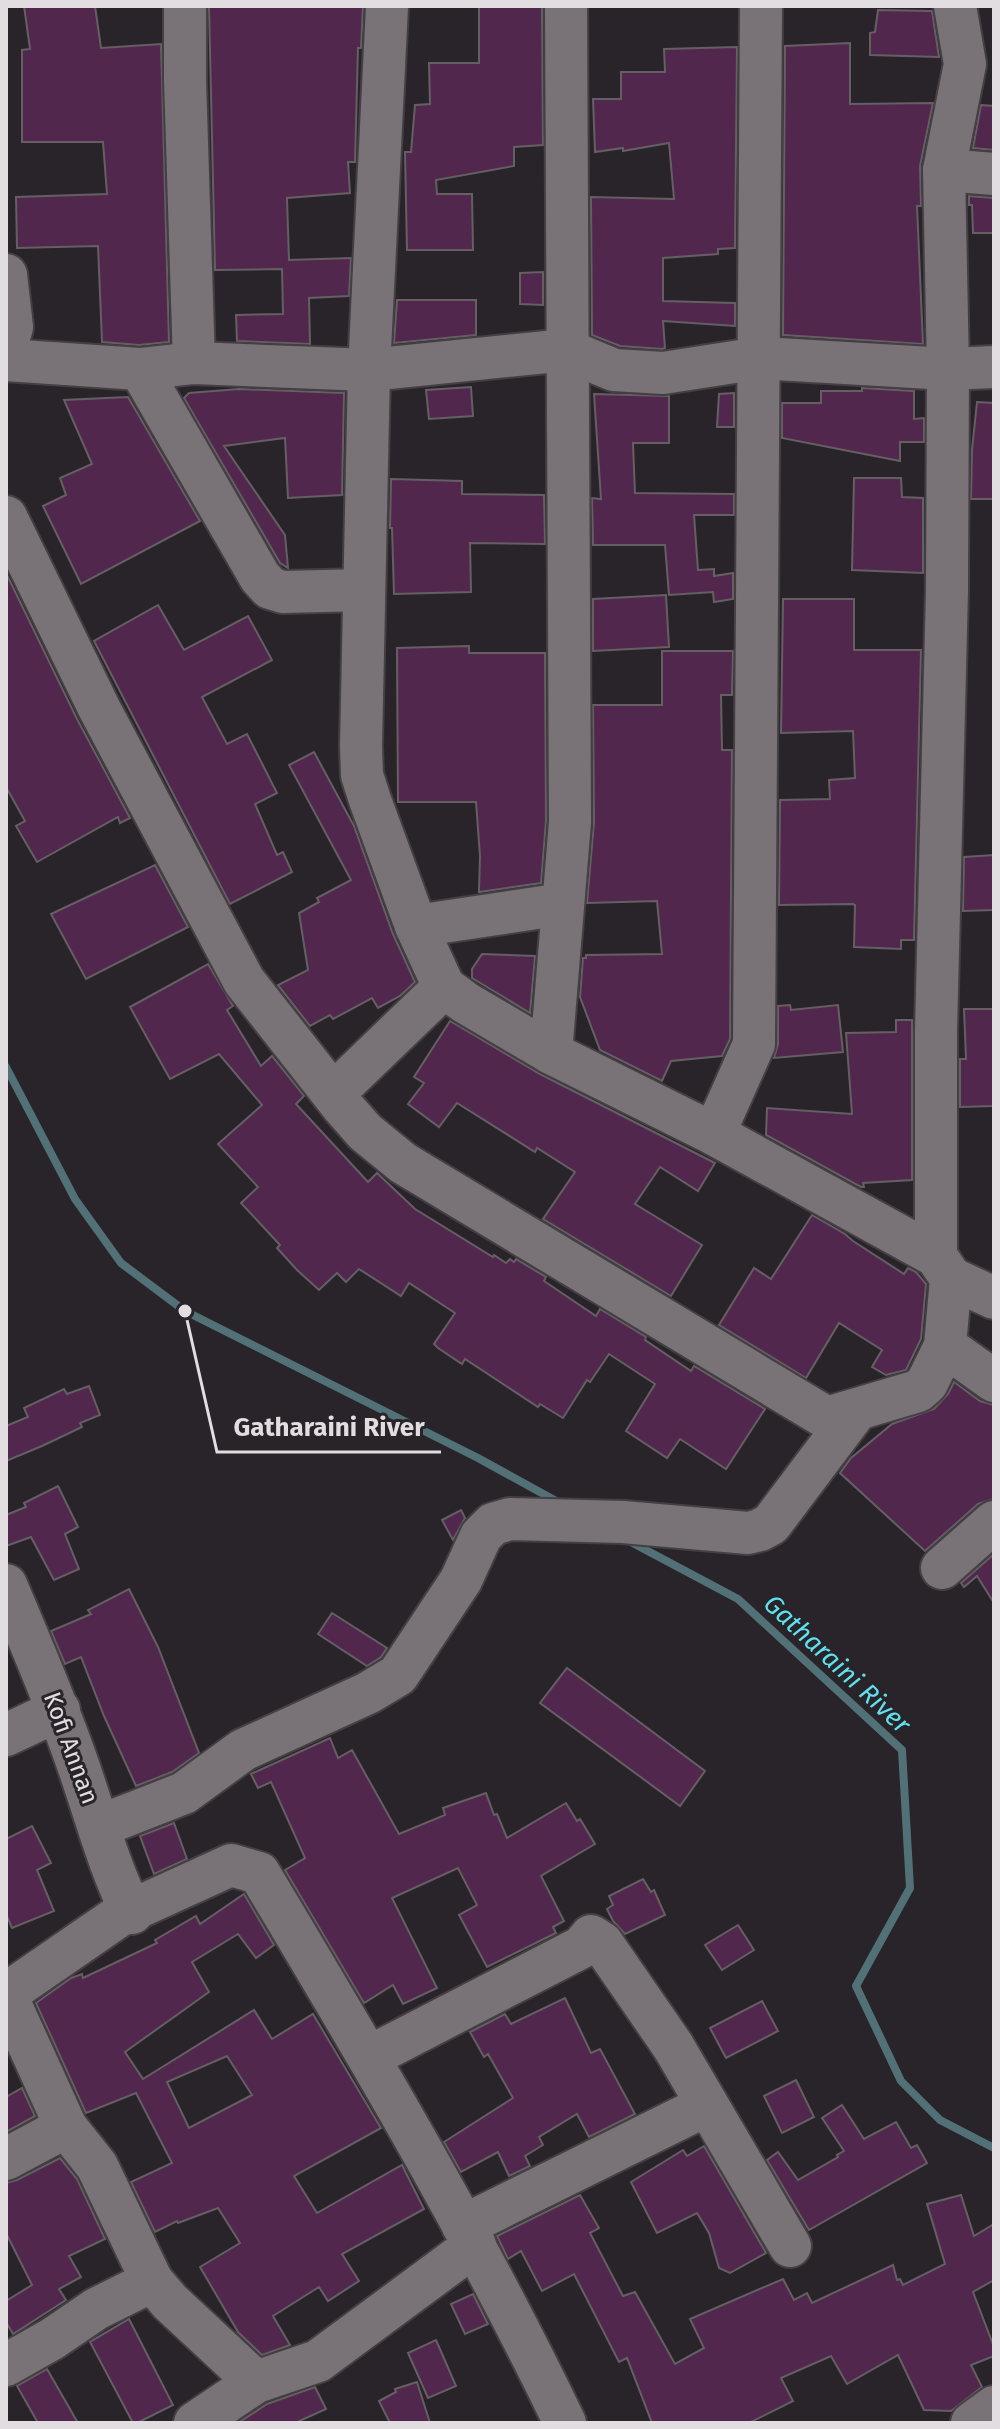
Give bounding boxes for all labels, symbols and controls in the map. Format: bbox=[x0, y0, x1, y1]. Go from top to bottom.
callout: Gatharaini River bbox=[217, 1402, 441, 1452]
text: Gatharaini River bbox=[233, 1412, 425, 1443]
water label: Gatharaini River bbox=[757, 1588, 918, 1741]
street label: Kofi Annan bbox=[38, 1688, 104, 1808]

